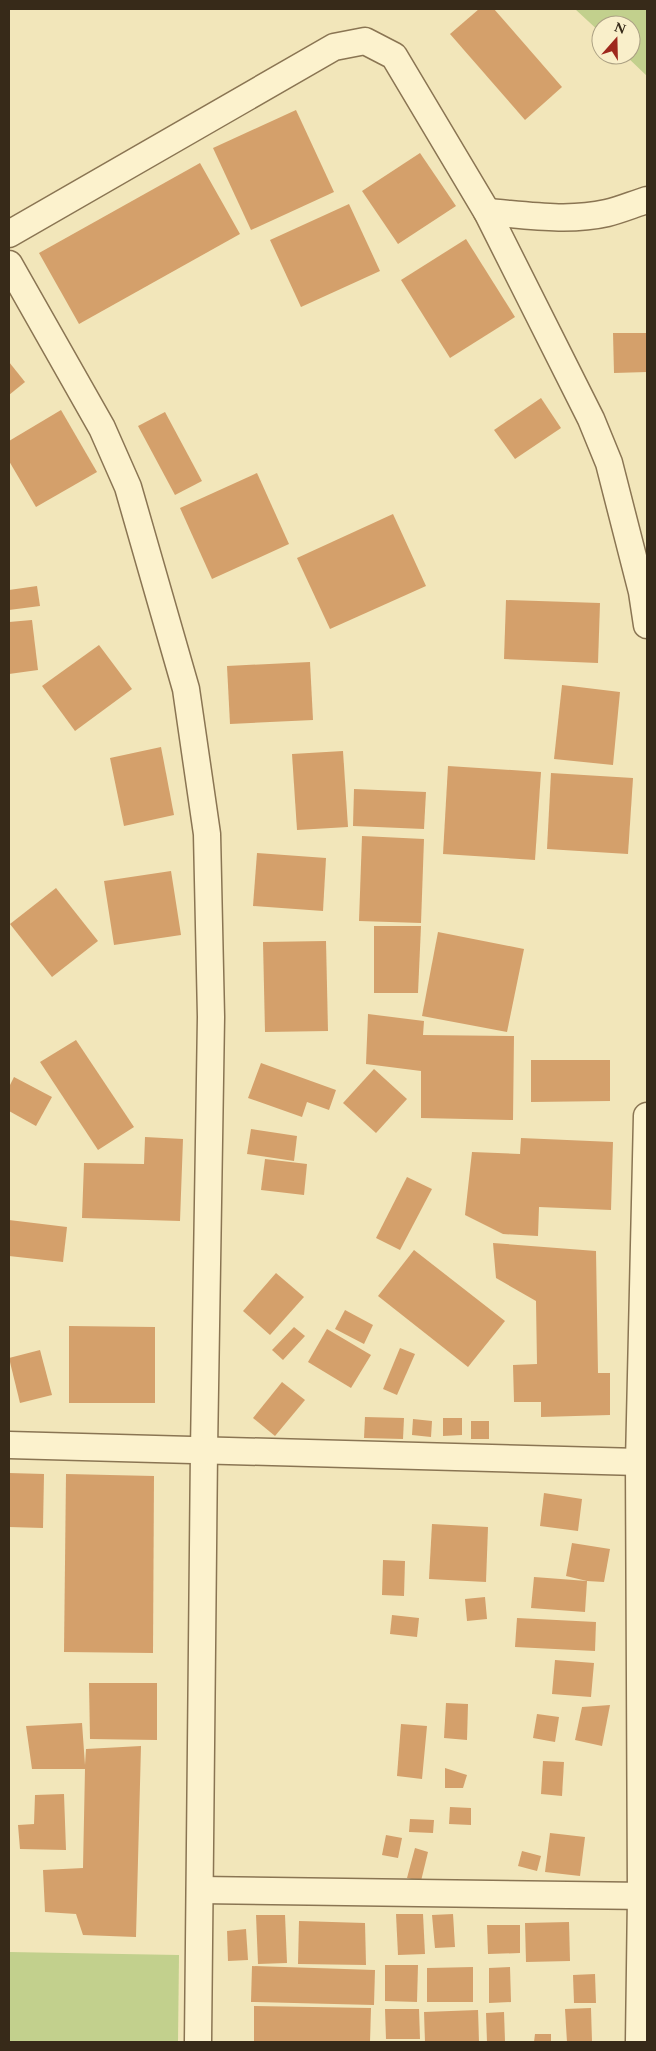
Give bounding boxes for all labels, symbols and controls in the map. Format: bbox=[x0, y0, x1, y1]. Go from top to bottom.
north arrow bbox=[591, 15, 641, 65]
text: N bbox=[611, 16, 629, 40]

